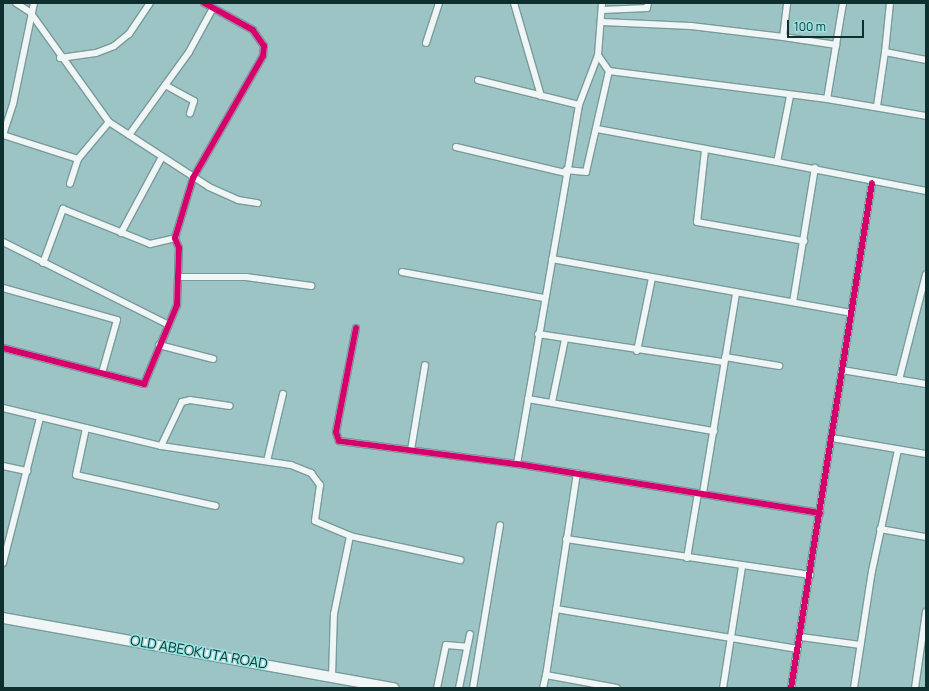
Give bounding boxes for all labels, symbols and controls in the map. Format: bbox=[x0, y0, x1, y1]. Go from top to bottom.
scale bar bbox=[789, 12, 866, 38]
text: 100 m bbox=[794, 18, 826, 35]
street label: OLD ABEOKUTA ROAD bbox=[129, 632, 269, 672]

